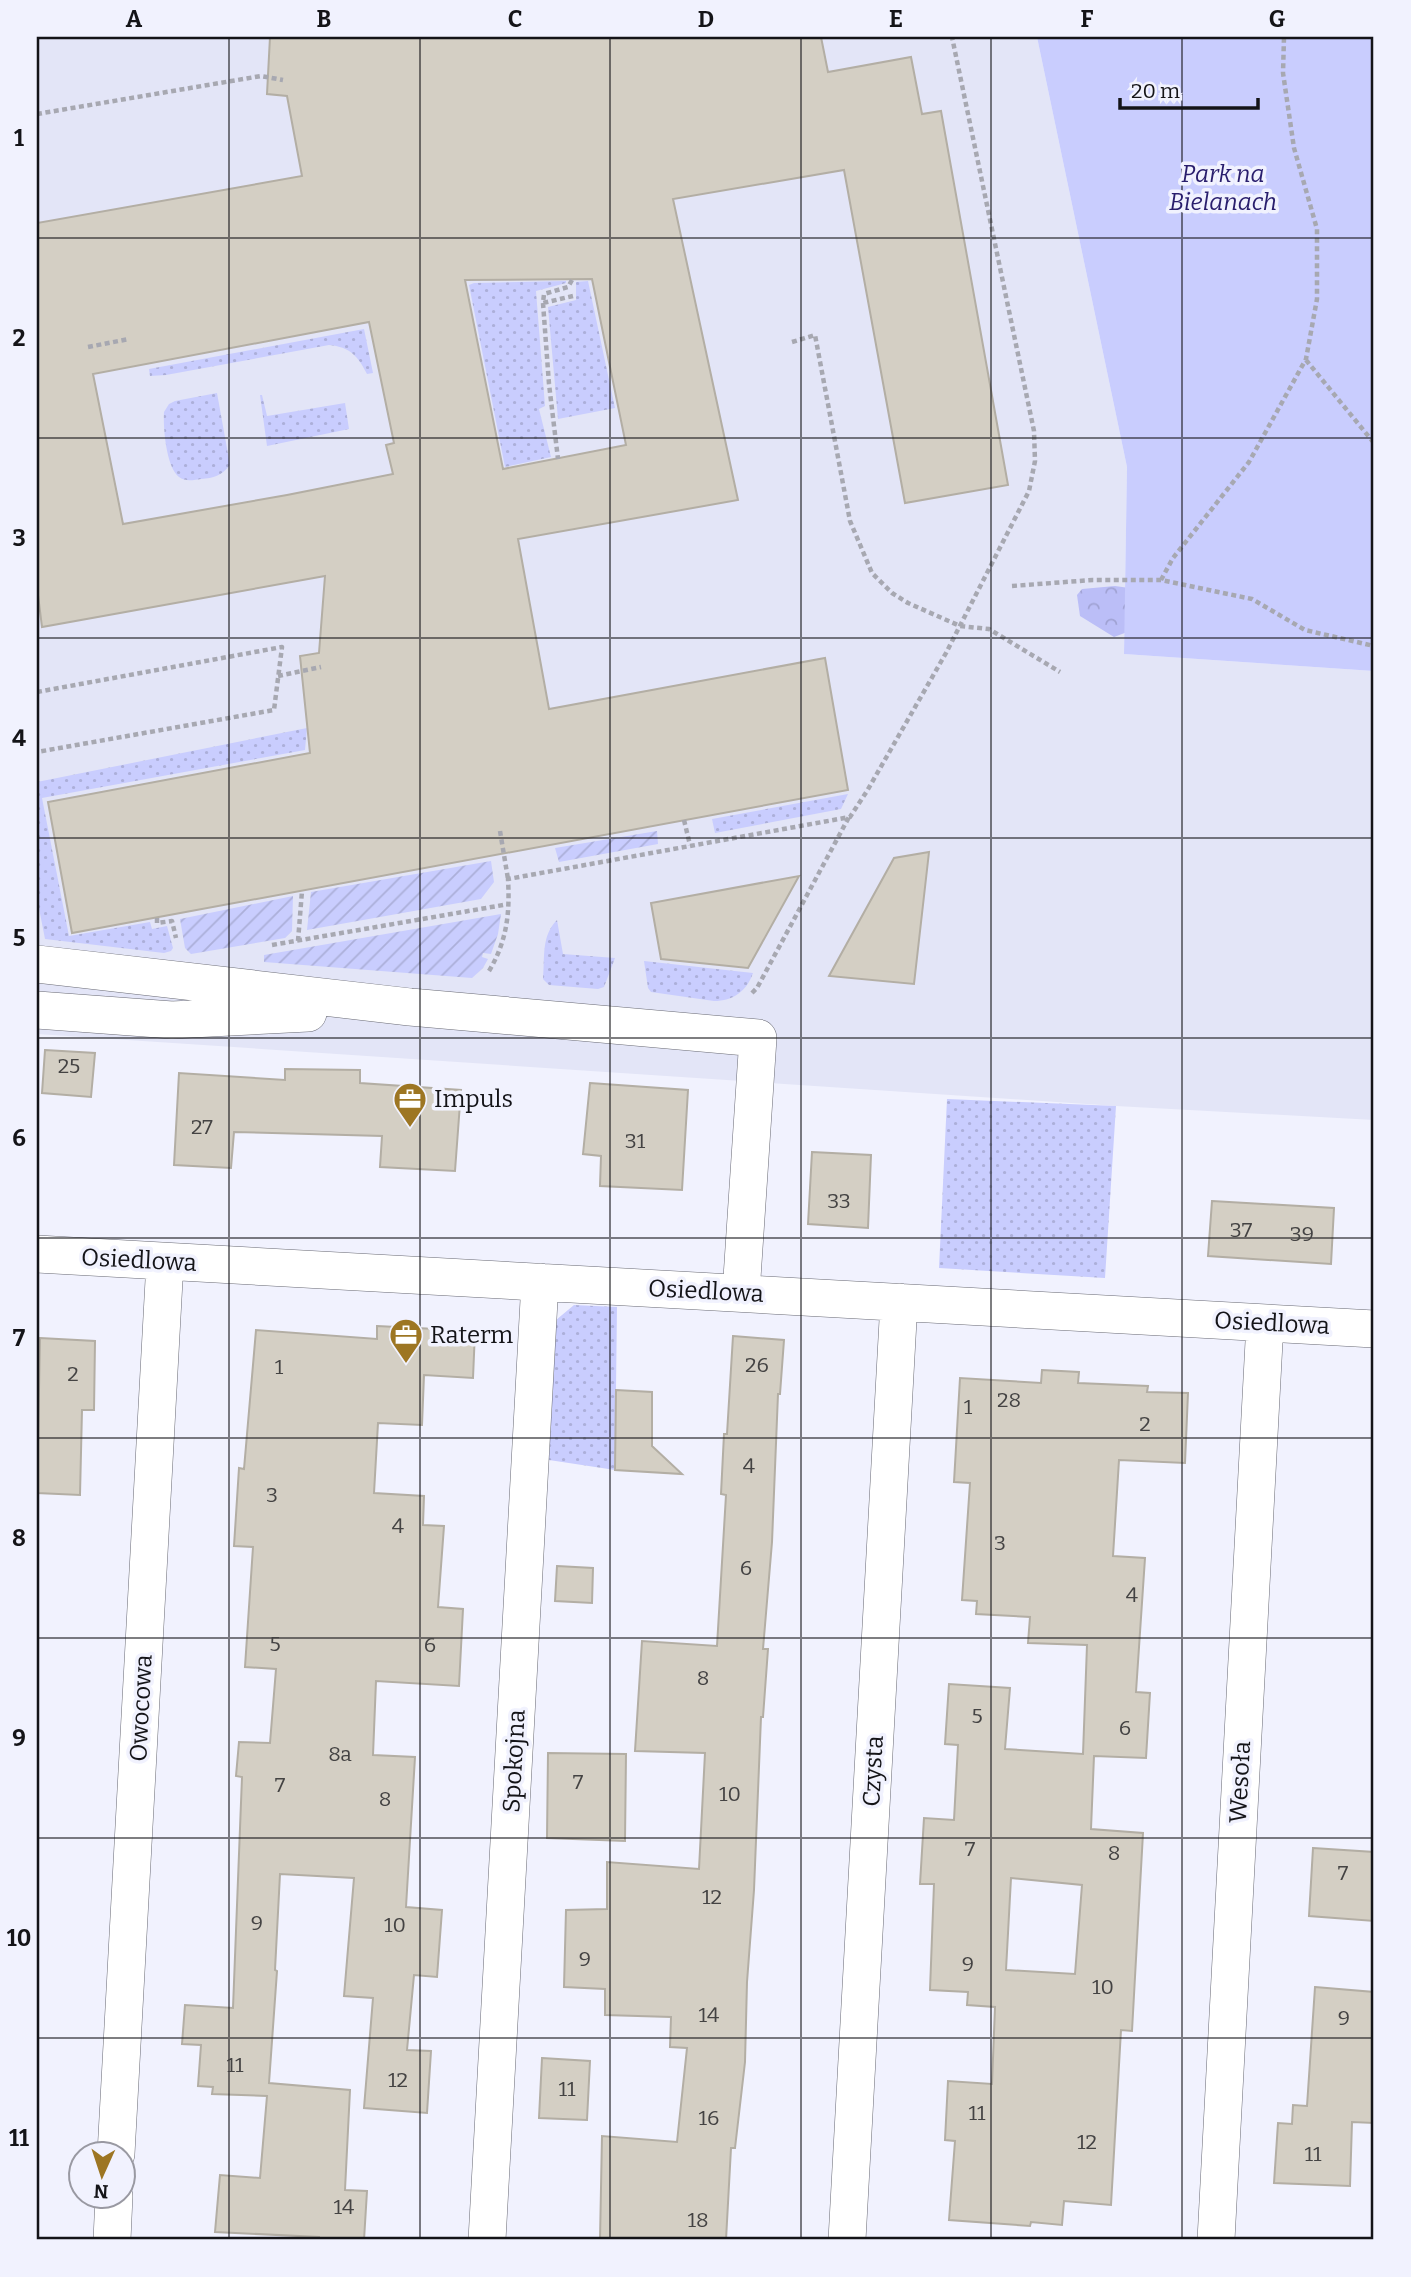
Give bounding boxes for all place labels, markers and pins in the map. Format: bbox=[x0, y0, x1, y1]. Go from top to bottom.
office icon: Impuls bbox=[391, 1080, 429, 1129]
place label: Impuls bbox=[434, 1085, 513, 1113]
office icon: Raterm bbox=[387, 1316, 425, 1365]
place label: Raterm bbox=[430, 1321, 513, 1349]

